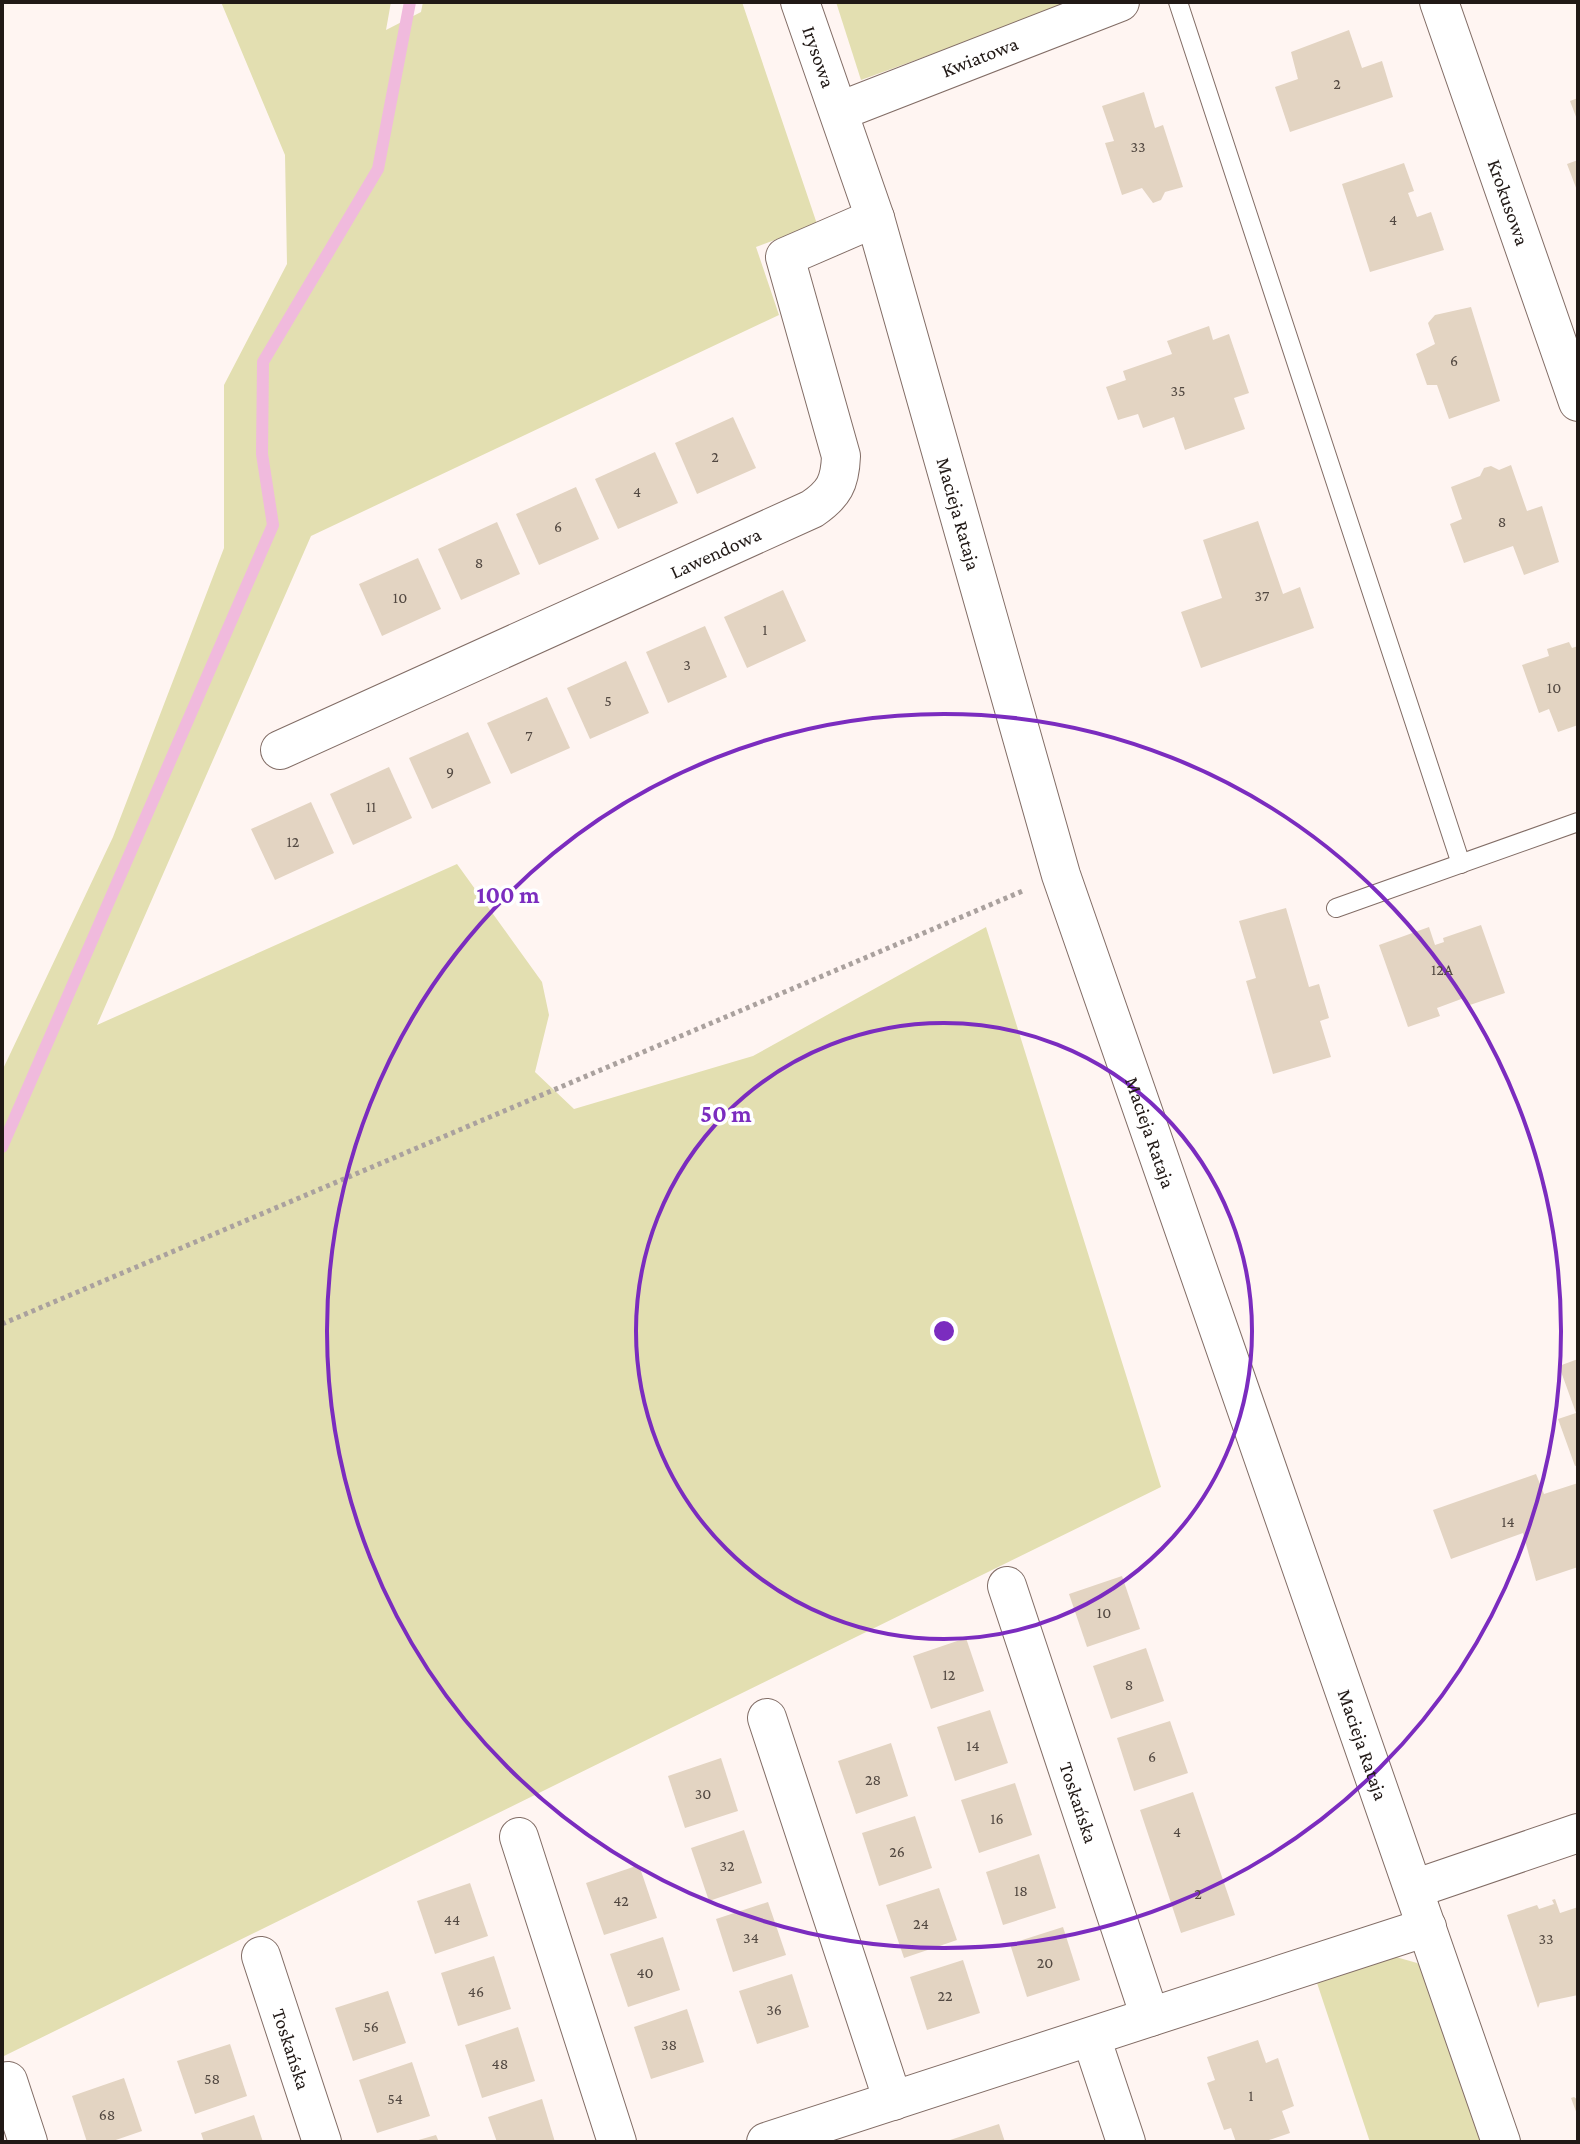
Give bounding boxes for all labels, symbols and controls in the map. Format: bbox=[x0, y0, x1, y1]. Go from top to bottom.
street label: Irysowa bbox=[798, 23, 840, 91]
street label: Kwiatowa bbox=[938, 32, 1021, 81]
house number: 2 bbox=[1333, 75, 1341, 92]
house number: 33 bbox=[1130, 138, 1146, 155]
street label: Krokusowa bbox=[1483, 156, 1534, 248]
house number: 4 bbox=[1389, 211, 1397, 228]
house number: 6 bbox=[1450, 352, 1458, 369]
house number: 35 bbox=[1170, 382, 1186, 399]
house number: 2 bbox=[711, 448, 719, 465]
street label: Macieja Rataja bbox=[932, 455, 985, 573]
house number: 4 bbox=[633, 483, 641, 500]
house number: 8 bbox=[1498, 513, 1506, 530]
house number: 6 bbox=[554, 518, 562, 535]
street label: Lawendowa bbox=[666, 523, 764, 583]
house number: 8 bbox=[475, 554, 483, 571]
house number: 37 bbox=[1255, 587, 1270, 604]
house number: 10 bbox=[393, 589, 407, 606]
house number: 1 bbox=[762, 621, 768, 638]
house number: 3 bbox=[683, 656, 691, 673]
house number: 10 bbox=[1547, 679, 1561, 696]
house number: 5 bbox=[604, 692, 612, 709]
house number: 7 bbox=[525, 727, 533, 744]
house number: 9 bbox=[446, 763, 454, 780]
house number: 11 bbox=[366, 798, 376, 815]
house number: 12 bbox=[287, 833, 300, 850]
text: 100 m bbox=[476, 881, 540, 908]
house number: 12A bbox=[1431, 961, 1454, 978]
street label: Macieja Rataja bbox=[1121, 1074, 1180, 1191]
text: 50 m bbox=[700, 1100, 752, 1127]
centre of rings bbox=[930, 1317, 958, 1345]
house number: 14 bbox=[1501, 1513, 1515, 1530]
house number: 10 bbox=[1097, 1604, 1111, 1621]
house number: 12 bbox=[943, 1666, 956, 1683]
house number: 8 bbox=[1125, 1676, 1133, 1693]
street label: Macieja Rataja bbox=[1334, 1686, 1392, 1803]
house number: 14 bbox=[966, 1737, 980, 1754]
house number: 6 bbox=[1148, 1748, 1156, 1765]
street label: Toskańska bbox=[1055, 1759, 1102, 1846]
house number: 28 bbox=[865, 1771, 881, 1788]
house number: 30 bbox=[695, 1785, 711, 1802]
house number: 16 bbox=[990, 1810, 1004, 1827]
house number: 4 bbox=[1173, 1823, 1181, 1840]
house number: 26 bbox=[889, 1843, 905, 1860]
house number: 32 bbox=[719, 1857, 735, 1874]
house number: 18 bbox=[1014, 1882, 1028, 1899]
house number: 2 bbox=[1194, 1885, 1202, 1902]
house number: 42 bbox=[613, 1892, 629, 1909]
house number: 44 bbox=[444, 1911, 460, 1928]
house number: 24 bbox=[913, 1915, 929, 1932]
house number: 34 bbox=[743, 1929, 759, 1946]
house number: 33 bbox=[1538, 1930, 1554, 1947]
house number: 20 bbox=[1037, 1954, 1053, 1971]
house number: 40 bbox=[636, 1964, 654, 1981]
house number: 46 bbox=[468, 1983, 484, 2000]
house number: 22 bbox=[937, 1987, 953, 2004]
house number: 36 bbox=[766, 2001, 782, 2018]
street label: Toskańska bbox=[268, 2006, 315, 2092]
house number: 56 bbox=[363, 2018, 379, 2035]
house number: 38 bbox=[661, 2036, 677, 2053]
house number: 48 bbox=[492, 2055, 508, 2072]
house number: 58 bbox=[204, 2070, 220, 2087]
house number: 1 bbox=[1248, 2087, 1254, 2104]
house number: 54 bbox=[387, 2090, 403, 2107]
house number: 68 bbox=[99, 2106, 115, 2123]

